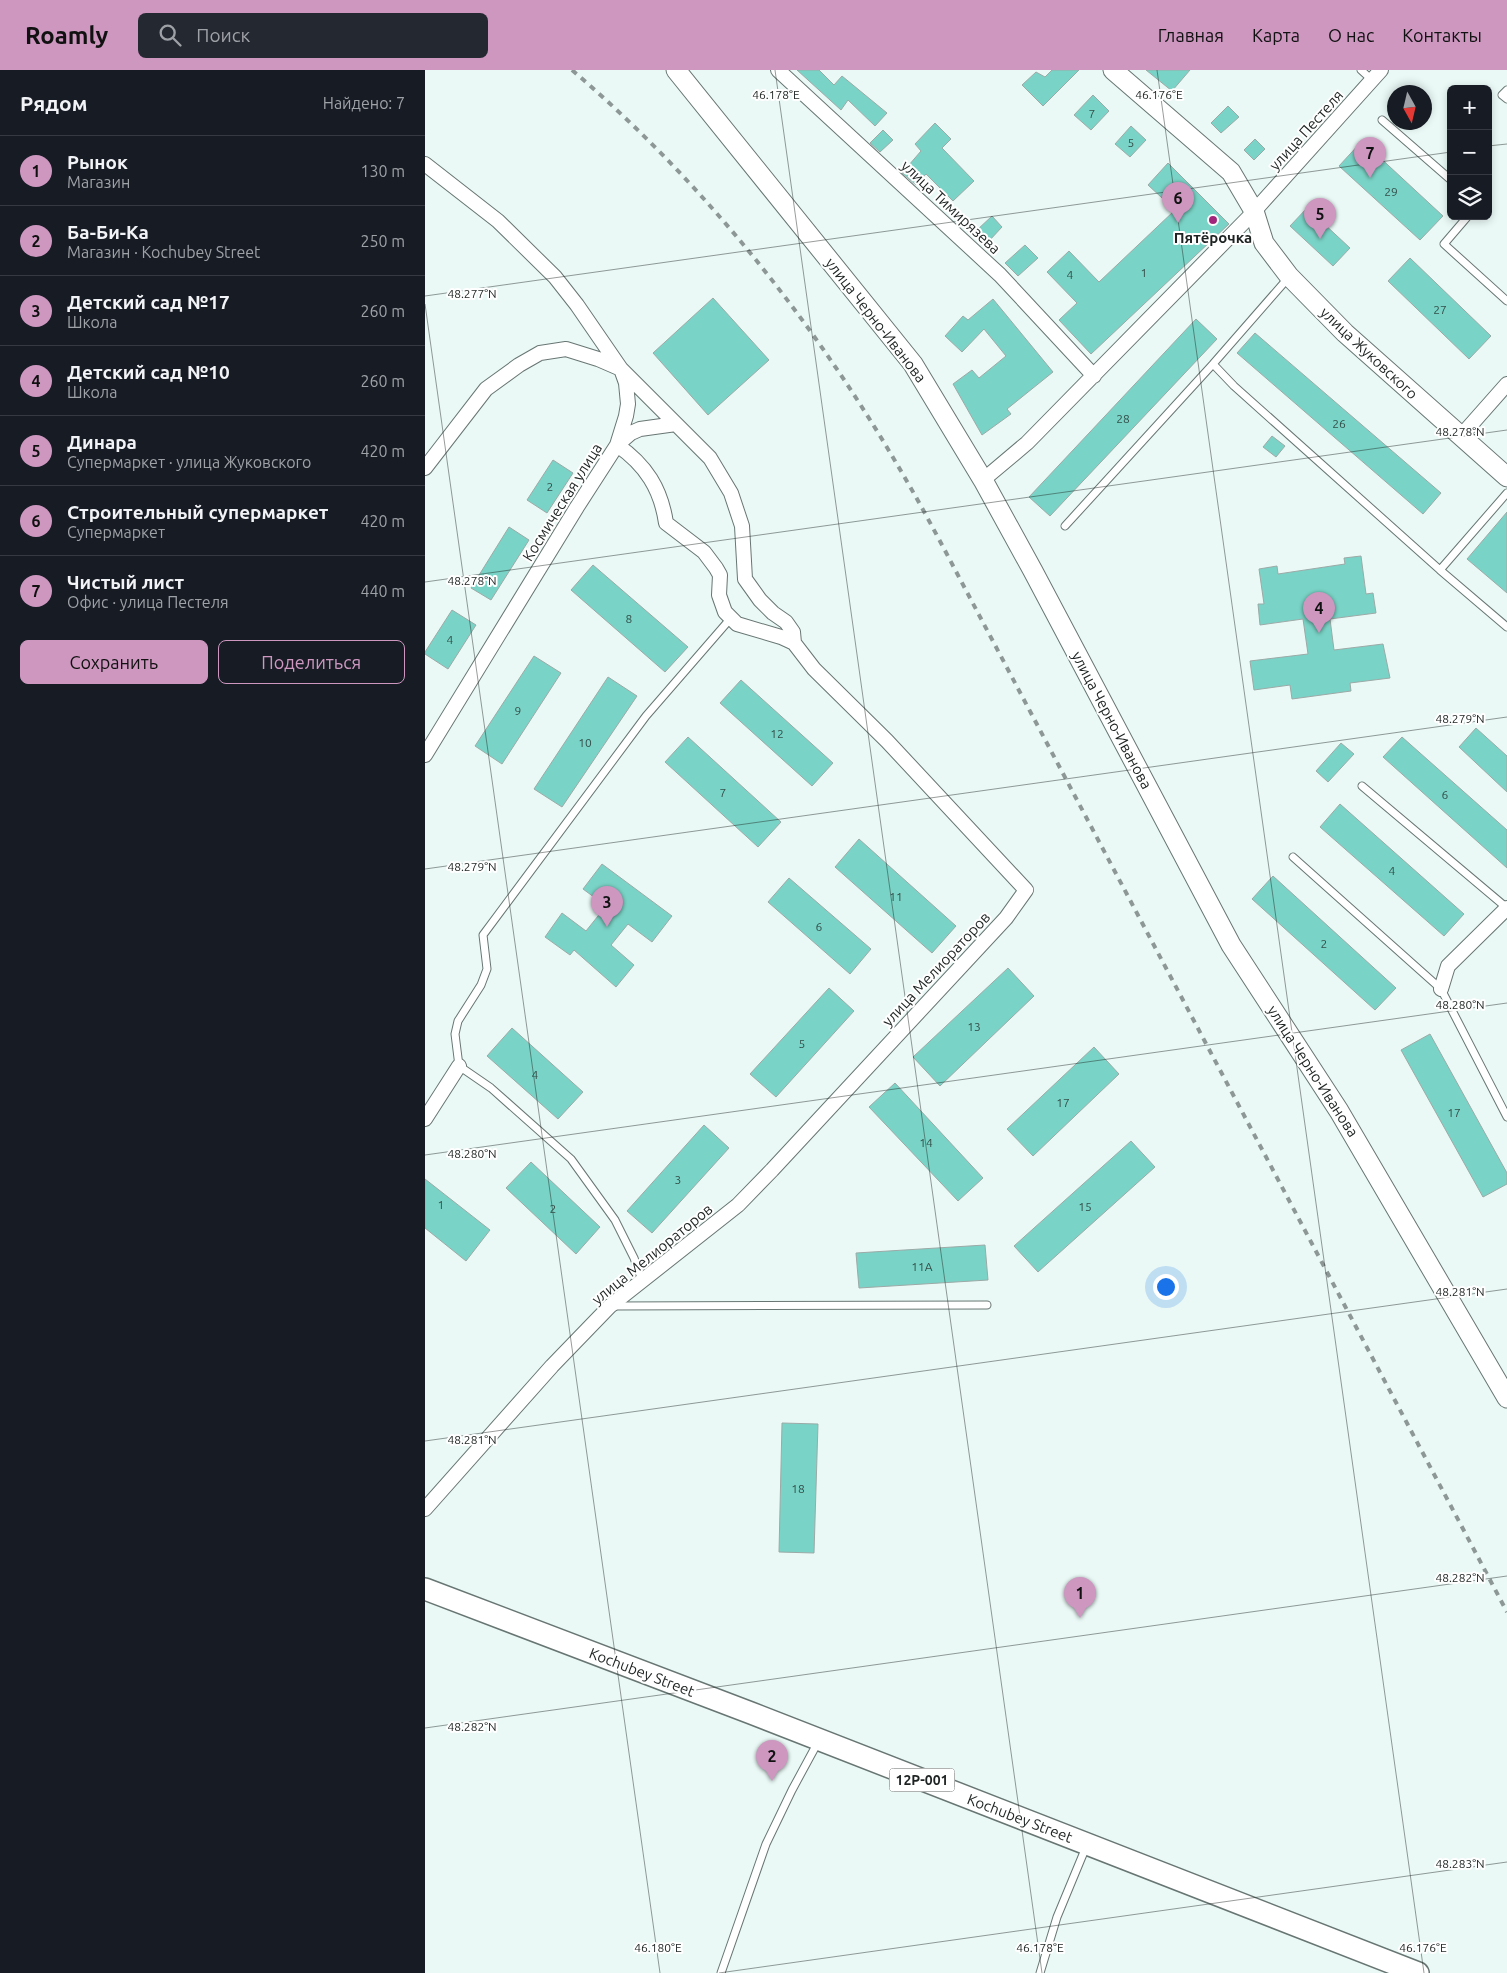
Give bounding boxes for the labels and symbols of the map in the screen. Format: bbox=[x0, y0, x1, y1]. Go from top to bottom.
north arrow bbox=[1387, 85, 1432, 130]
street label: улица Пестеля bbox=[1266, 86, 1346, 174]
text: 46.178°E bbox=[752, 88, 800, 101]
text: 46.176°E bbox=[1135, 88, 1183, 101]
house number: 7 bbox=[1089, 107, 1095, 120]
house number: 5 bbox=[1128, 136, 1134, 149]
pin: 7 bbox=[1354, 137, 1386, 178]
street label: улица Тимирязева bbox=[898, 157, 1004, 257]
pin: 6 bbox=[1162, 182, 1194, 223]
house number: 29 bbox=[1384, 185, 1398, 198]
pin: 5 bbox=[1304, 198, 1336, 239]
marker: Пятёрочка bbox=[1207, 214, 1219, 226]
place label: Пятёрочка bbox=[1174, 229, 1252, 246]
street label: улица Черно-Иванова bbox=[822, 254, 930, 386]
house number: 1 bbox=[1141, 266, 1147, 279]
house number: 4 bbox=[1067, 268, 1074, 281]
text: 48.277°N bbox=[447, 287, 497, 300]
house number: 27 bbox=[1433, 303, 1447, 316]
street label: улица Жуковского bbox=[1317, 304, 1421, 402]
house number: 28 bbox=[1116, 412, 1130, 425]
house number: 26 bbox=[1332, 417, 1346, 430]
text: 48.278°N bbox=[1435, 425, 1485, 438]
street label: Космическая улица bbox=[519, 440, 605, 564]
house number: 2 bbox=[547, 480, 553, 493]
text: 48.278°N bbox=[447, 574, 497, 587]
pin: 4 bbox=[1303, 592, 1335, 633]
house number: 8 bbox=[626, 612, 633, 625]
house number: 4 bbox=[447, 633, 454, 646]
street label: улица Черно-Иванова bbox=[1069, 648, 1155, 792]
house number: 9 bbox=[515, 704, 521, 717]
text: 48.279°N bbox=[1435, 712, 1485, 725]
house number: 12 bbox=[770, 727, 784, 740]
house number: 10 bbox=[578, 736, 592, 749]
house number: 7 bbox=[720, 786, 726, 799]
house number: 6 bbox=[1442, 788, 1449, 801]
text: 48.279°N bbox=[447, 860, 497, 873]
house number: 4 bbox=[1389, 864, 1396, 877]
pin: 3 bbox=[591, 886, 623, 927]
house number: 11 bbox=[889, 890, 903, 903]
street label: улица Мелиораторов bbox=[879, 908, 993, 1030]
house number: 6 bbox=[816, 920, 823, 933]
house number: 2 bbox=[1321, 937, 1327, 950]
text: 48.280°N bbox=[1435, 998, 1485, 1011]
street label: улица Черно-Иванова bbox=[1264, 1002, 1362, 1140]
house number: 13 bbox=[967, 1020, 981, 1033]
house number: 5 bbox=[799, 1037, 805, 1050]
house number: 4 bbox=[532, 1068, 539, 1081]
house number: 17 bbox=[1056, 1096, 1070, 1109]
house number: 17 bbox=[1447, 1106, 1461, 1119]
house number: 14 bbox=[919, 1136, 933, 1149]
text: 48.280°N bbox=[447, 1147, 497, 1160]
house number: 3 bbox=[675, 1173, 681, 1186]
house number: 1 bbox=[438, 1198, 444, 1211]
street label: улица Мелиораторов bbox=[588, 1200, 716, 1308]
house number: 15 bbox=[1078, 1200, 1092, 1213]
house number: 2 bbox=[550, 1202, 556, 1215]
house number: 11А bbox=[911, 1260, 933, 1273]
your location bbox=[1153, 1274, 1179, 1300]
text: 48.281°N bbox=[1435, 1285, 1485, 1298]
text: 48.281°N bbox=[447, 1433, 497, 1446]
house number: 18 bbox=[791, 1482, 805, 1495]
text: 48.282°N bbox=[1435, 1571, 1485, 1584]
pin: 1 bbox=[1064, 1577, 1096, 1618]
street label: Kochubey Street bbox=[587, 1644, 697, 1700]
text: 48.282°N bbox=[447, 1720, 497, 1733]
pin: 2 bbox=[756, 1740, 788, 1781]
road number: 12Р-001 bbox=[889, 1768, 955, 1792]
street label: Kochubey Street bbox=[965, 1790, 1075, 1846]
text: 48.283°N bbox=[1435, 1857, 1485, 1870]
text: 46.180°E bbox=[634, 1941, 682, 1954]
text: 46.178°E bbox=[1016, 1941, 1064, 1954]
text: 46.176°E bbox=[1399, 1941, 1447, 1954]

